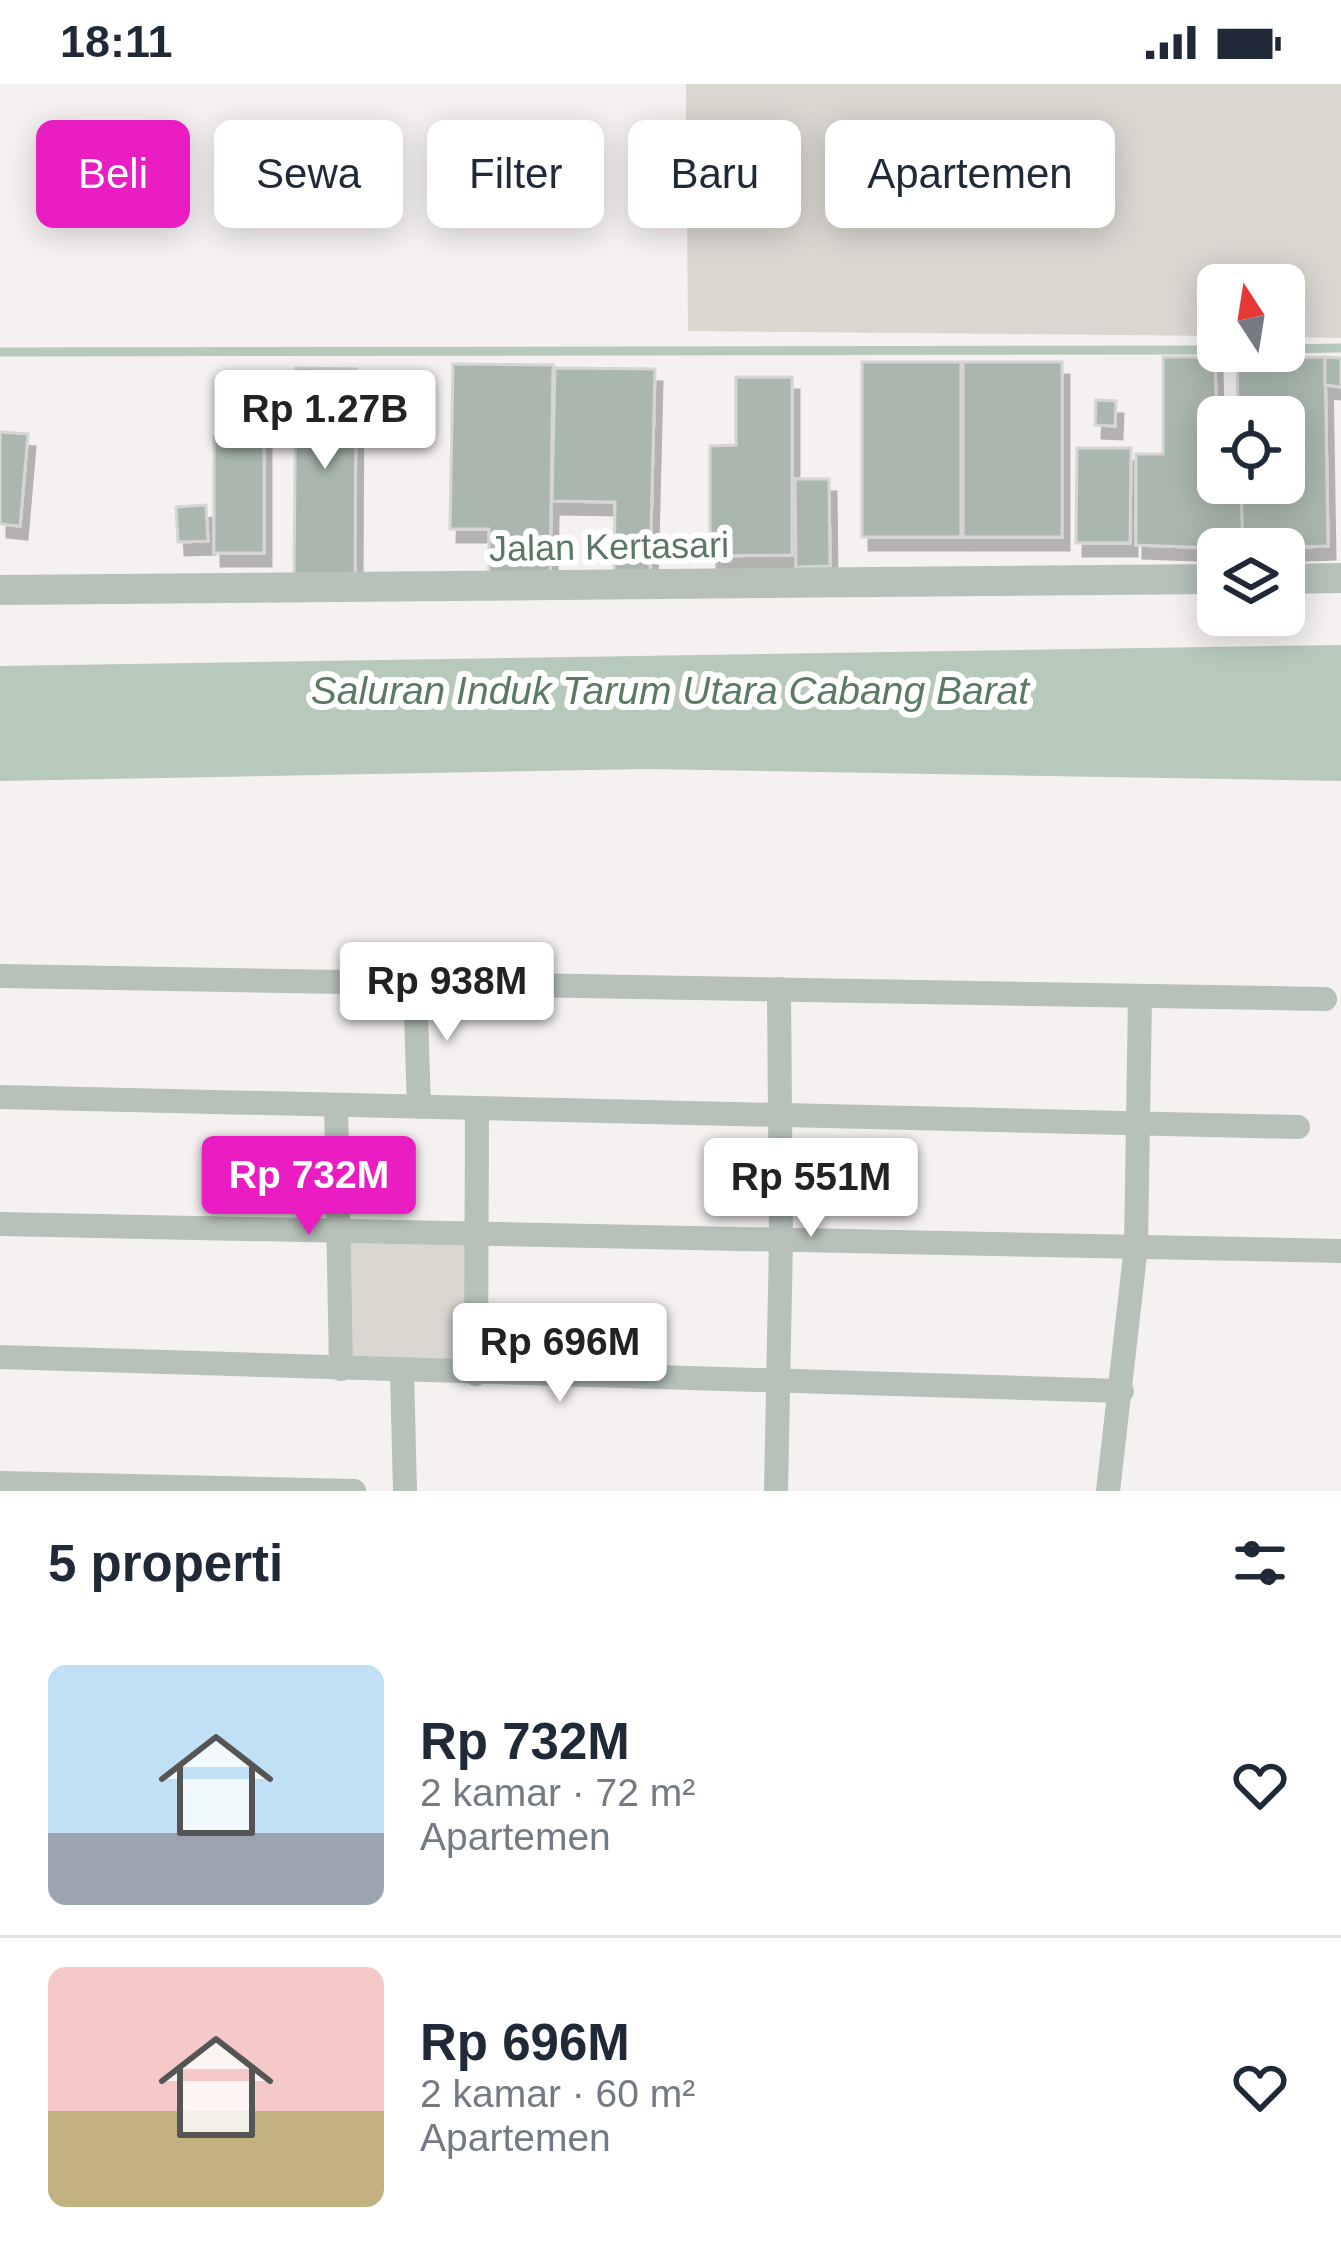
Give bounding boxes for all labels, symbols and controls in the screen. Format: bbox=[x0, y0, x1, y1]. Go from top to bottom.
text: 18:11 bbox=[60, 16, 173, 67]
chip: Beli bbox=[36, 120, 190, 228]
chip: Sewa bbox=[214, 120, 403, 228]
chip: Filter bbox=[427, 120, 604, 228]
chip: Baru bbox=[628, 120, 801, 228]
chip: Apartemen bbox=[825, 120, 1115, 228]
north arrow bbox=[1197, 264, 1305, 372]
map controls bbox=[1197, 264, 1305, 636]
pin: Rp 1.27B bbox=[201, 370, 449, 472]
text: Rp 1.27B bbox=[242, 387, 408, 430]
button: locate bbox=[1197, 396, 1305, 504]
street label: Jalan Kertasari bbox=[489, 524, 729, 569]
button: layers bbox=[1197, 528, 1305, 636]
water label: Saluran Induk Tarum Utara Cabang Barat bbox=[311, 669, 1031, 712]
pin: Rp 938M bbox=[336, 942, 558, 1044]
text: Rp 938M bbox=[367, 959, 527, 1002]
pin: Rp 732M bbox=[198, 1136, 420, 1238]
pin: Rp 551M bbox=[700, 1138, 922, 1240]
text: Rp 732M bbox=[229, 1153, 389, 1196]
text: Rp 551M bbox=[731, 1155, 891, 1198]
pin: Rp 696M bbox=[449, 1303, 671, 1405]
text: Rp 696M bbox=[480, 1320, 640, 1363]
icon: filters bbox=[1227, 1530, 1293, 1596]
text: 5 properti bbox=[48, 1535, 283, 1592]
icon: home bbox=[144, 1713, 288, 1857]
text: Rp 732M bbox=[420, 1713, 630, 1770]
icon: heart bbox=[1227, 1752, 1293, 1818]
text: 2 kamar · 72 m² bbox=[420, 1771, 695, 1814]
text: Apartemen bbox=[420, 1815, 611, 1858]
text: Rp 696M bbox=[420, 2014, 630, 2071]
icon: home bbox=[144, 2015, 288, 2159]
icon: heart bbox=[1227, 2054, 1293, 2120]
text: 2 kamar · 60 m² bbox=[420, 2072, 695, 2115]
text: Apartemen bbox=[420, 2116, 611, 2159]

